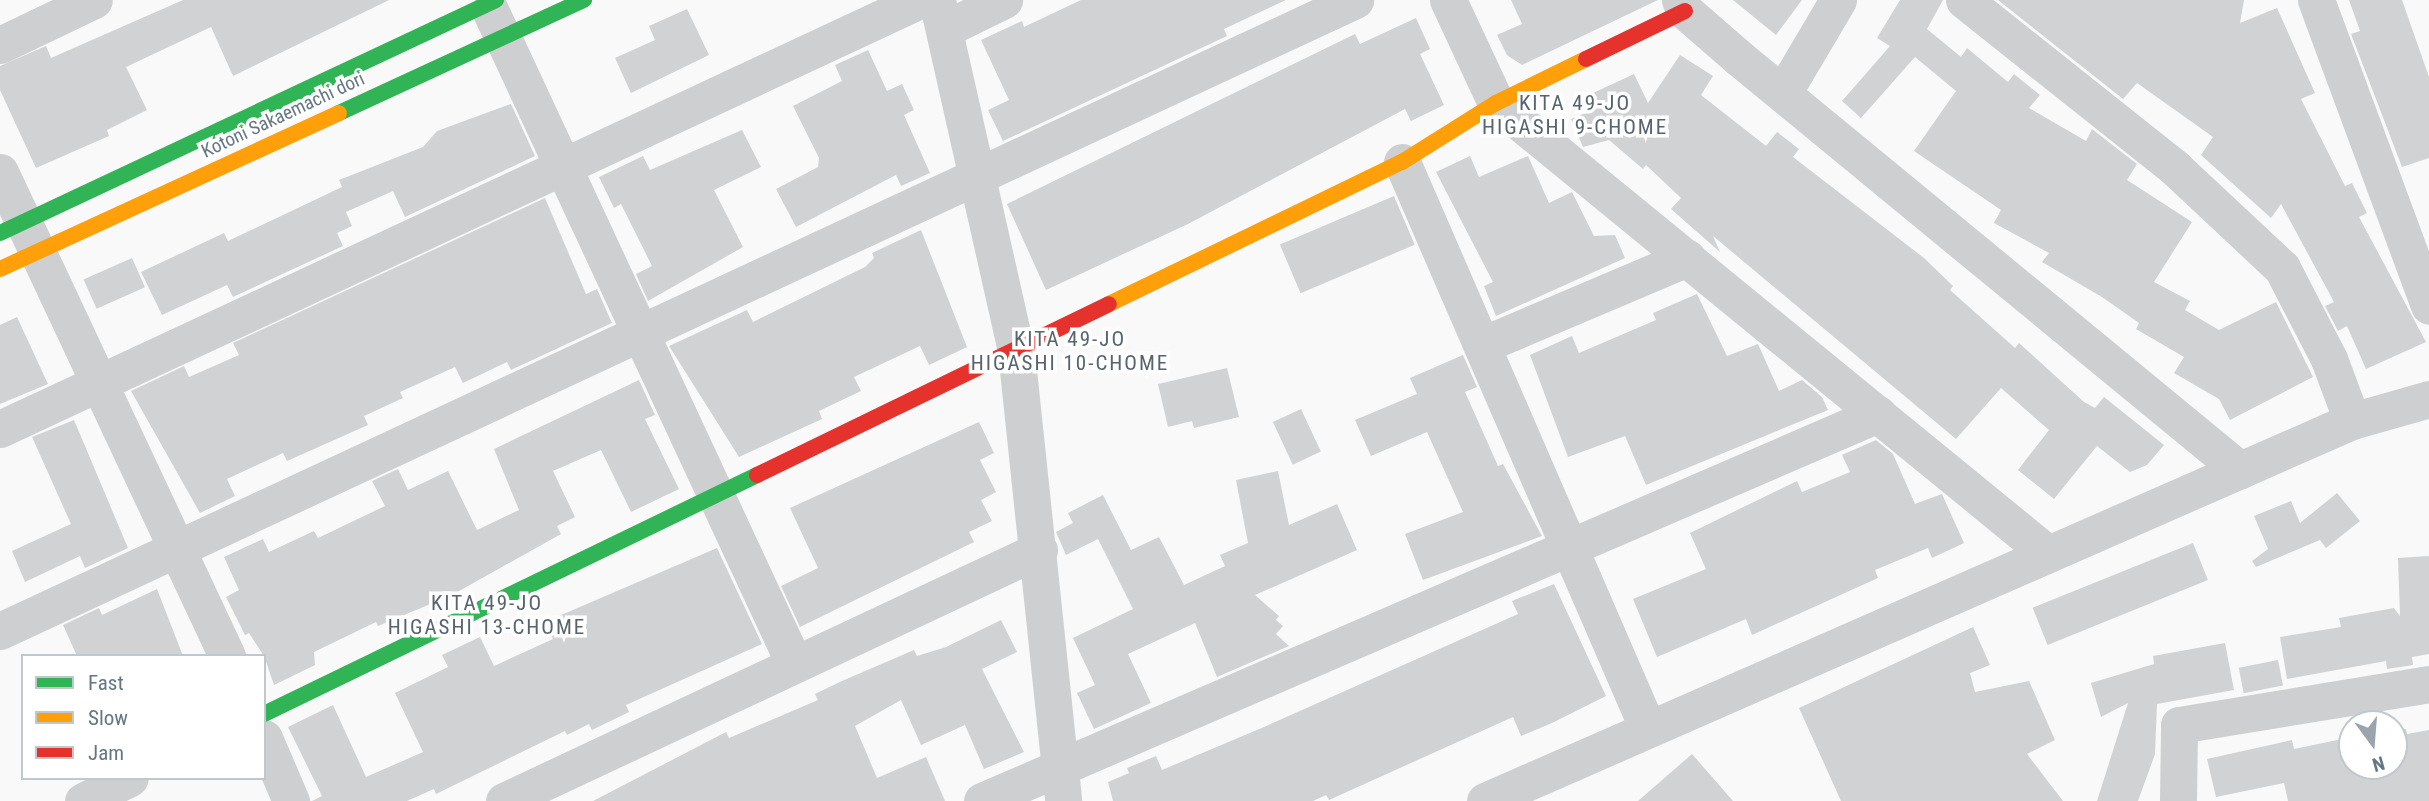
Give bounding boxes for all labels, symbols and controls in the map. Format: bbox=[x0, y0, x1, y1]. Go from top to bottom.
street label: Kotoni Sakaemachi dori bbox=[198, 67, 368, 163]
district label: KITA 49-JO HIGASHI 9-CHOME bbox=[1484, 90, 1666, 140]
district label: KITA 49-JO HIGASHI 10-CHOME bbox=[973, 326, 1167, 376]
district label: KITA 49-JO HIGASHI 13-CHOME bbox=[390, 590, 584, 640]
legend bbox=[21, 654, 266, 780]
text: Fast bbox=[88, 671, 124, 695]
text: Slow bbox=[88, 706, 128, 730]
north arrow bbox=[2338, 710, 2408, 780]
text: Jam bbox=[88, 741, 124, 765]
text: N bbox=[2370, 751, 2387, 776]

